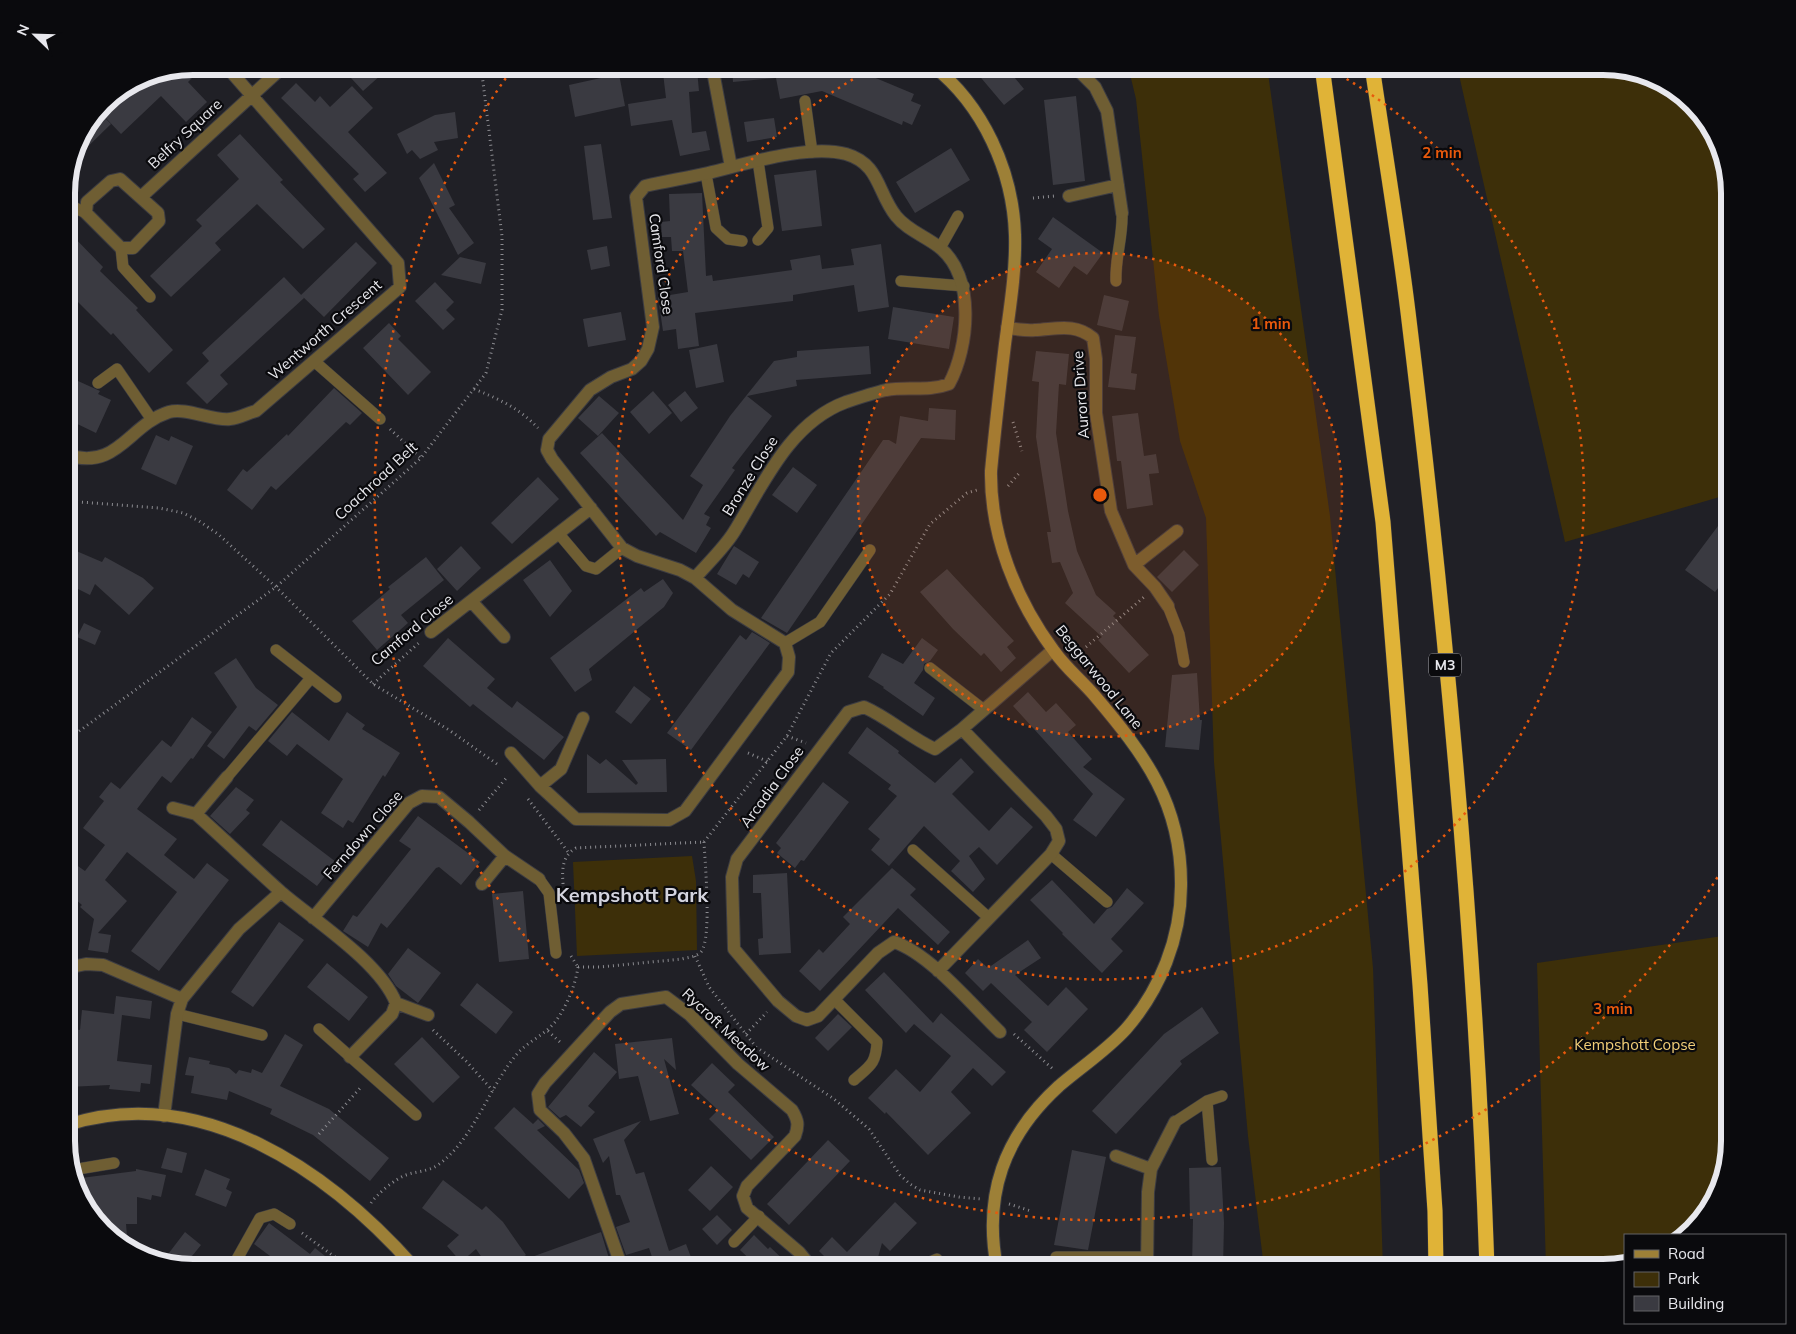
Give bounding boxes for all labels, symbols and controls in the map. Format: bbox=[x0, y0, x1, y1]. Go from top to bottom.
north arrow bbox=[10, 10, 60, 60]
text: N bbox=[13, 22, 33, 38]
street label: Belfry Square bbox=[144, 95, 226, 173]
text: 2 min bbox=[1422, 143, 1462, 162]
street label: Camford Close bbox=[645, 212, 678, 316]
street label: Wentworth Crescent bbox=[264, 275, 385, 384]
text: 1 min bbox=[1251, 314, 1291, 333]
street label: Aurora Drive bbox=[1068, 350, 1093, 440]
street label: Bronze Close bbox=[718, 432, 782, 519]
street label: Coachroad Belt bbox=[330, 437, 421, 524]
centre of rings bbox=[1091, 486, 1109, 504]
street label: Camford Close bbox=[367, 590, 457, 670]
street label: Beggarwood Lane bbox=[1052, 621, 1147, 733]
road number: M3 bbox=[1429, 654, 1461, 676]
street label: Arcadia Close bbox=[736, 742, 808, 831]
street label: Ferndown Close bbox=[319, 786, 406, 883]
district label: Kempshott Park bbox=[556, 882, 709, 907]
street label: Rycroft Meadow bbox=[678, 984, 774, 1075]
text: 3 min bbox=[1593, 999, 1633, 1018]
park label: Kempshott Copse bbox=[1574, 1035, 1696, 1054]
legend bbox=[1624, 1234, 1786, 1324]
text: Road bbox=[1668, 1244, 1705, 1263]
text: Park bbox=[1668, 1269, 1700, 1288]
text: Building bbox=[1668, 1294, 1724, 1313]

